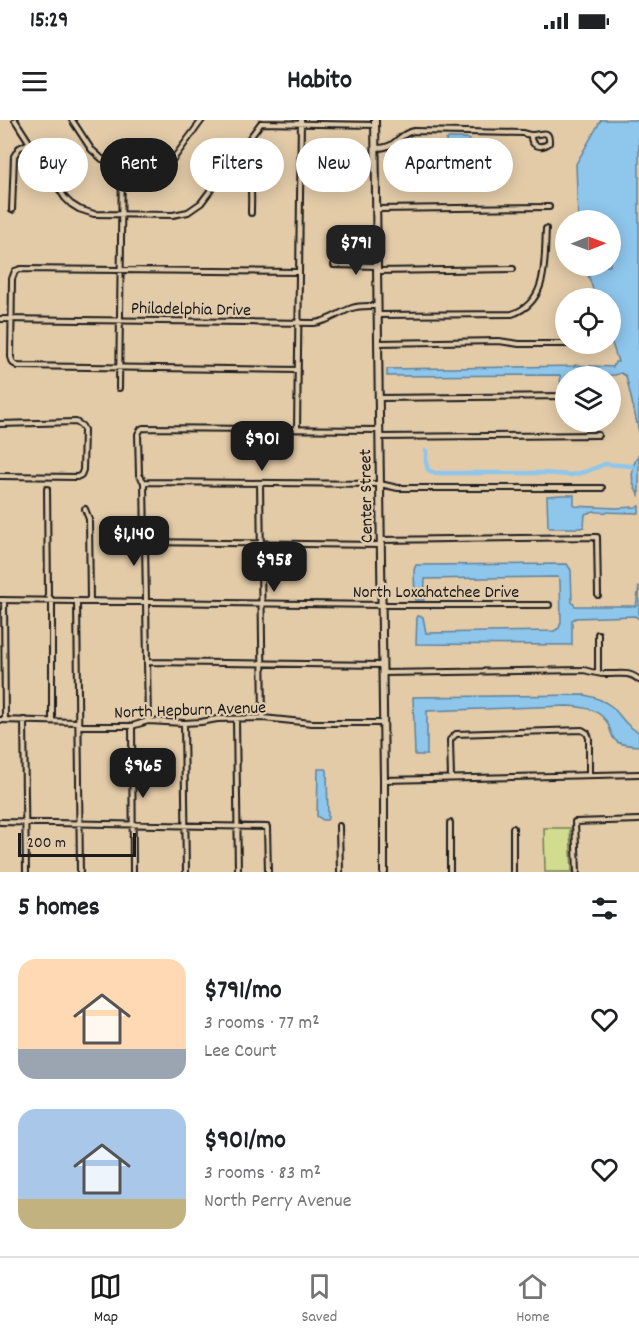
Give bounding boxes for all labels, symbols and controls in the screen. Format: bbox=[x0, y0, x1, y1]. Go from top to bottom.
text: 15:29 bbox=[30, 6, 68, 37]
text: Habito bbox=[287, 62, 352, 101]
icon: menu bbox=[18, 65, 51, 98]
icon: heart bbox=[588, 65, 621, 98]
chip: Buy bbox=[18, 138, 88, 192]
chip: Rent bbox=[100, 138, 178, 192]
chip: Filters bbox=[190, 138, 284, 192]
chip: New bbox=[296, 138, 371, 192]
chip: Apartment bbox=[383, 138, 513, 192]
north arrow bbox=[555, 210, 621, 276]
map controls bbox=[555, 210, 621, 432]
pin: $791 bbox=[320, 225, 392, 276]
text: $791 bbox=[340, 230, 372, 258]
button: locate bbox=[555, 288, 621, 354]
street label: Philadelphia Drive bbox=[131, 297, 251, 324]
button: layers bbox=[555, 366, 621, 432]
pin: $901 bbox=[226, 421, 298, 472]
text: $901 bbox=[245, 426, 279, 454]
street label: Center Street bbox=[354, 448, 381, 543]
pin: $1,140 bbox=[85, 516, 183, 567]
text: $1,140 bbox=[113, 521, 155, 549]
pin: $958 bbox=[238, 542, 310, 593]
text: $958 bbox=[256, 547, 292, 575]
street label: North Loxahatchee Drive bbox=[353, 581, 519, 606]
street label: North Hepburn Avenue bbox=[114, 696, 267, 727]
pin: $965 bbox=[107, 748, 179, 799]
text: $965 bbox=[124, 753, 162, 781]
scale bar bbox=[18, 830, 136, 858]
text: 200 m bbox=[27, 832, 66, 855]
text: 5 homes bbox=[18, 890, 100, 927]
icon: filters bbox=[588, 892, 621, 925]
text: $791/mo bbox=[204, 973, 282, 1010]
icon: home bbox=[66, 983, 138, 1055]
icon: heart bbox=[588, 1003, 621, 1036]
text: 3 rooms · 77 m² bbox=[204, 1010, 320, 1038]
text: Lee Court bbox=[204, 1038, 277, 1066]
text: $901/mo bbox=[204, 1123, 286, 1160]
icon: home bbox=[66, 1133, 138, 1205]
icon: heart bbox=[588, 1153, 621, 1186]
text: 3 rooms · 83 m² bbox=[204, 1160, 321, 1188]
text: North Perry Avenue bbox=[204, 1188, 351, 1216]
tab: Map bbox=[89, 1270, 122, 1329]
tab: Saved bbox=[301, 1270, 337, 1329]
tab: Home bbox=[516, 1270, 550, 1329]

